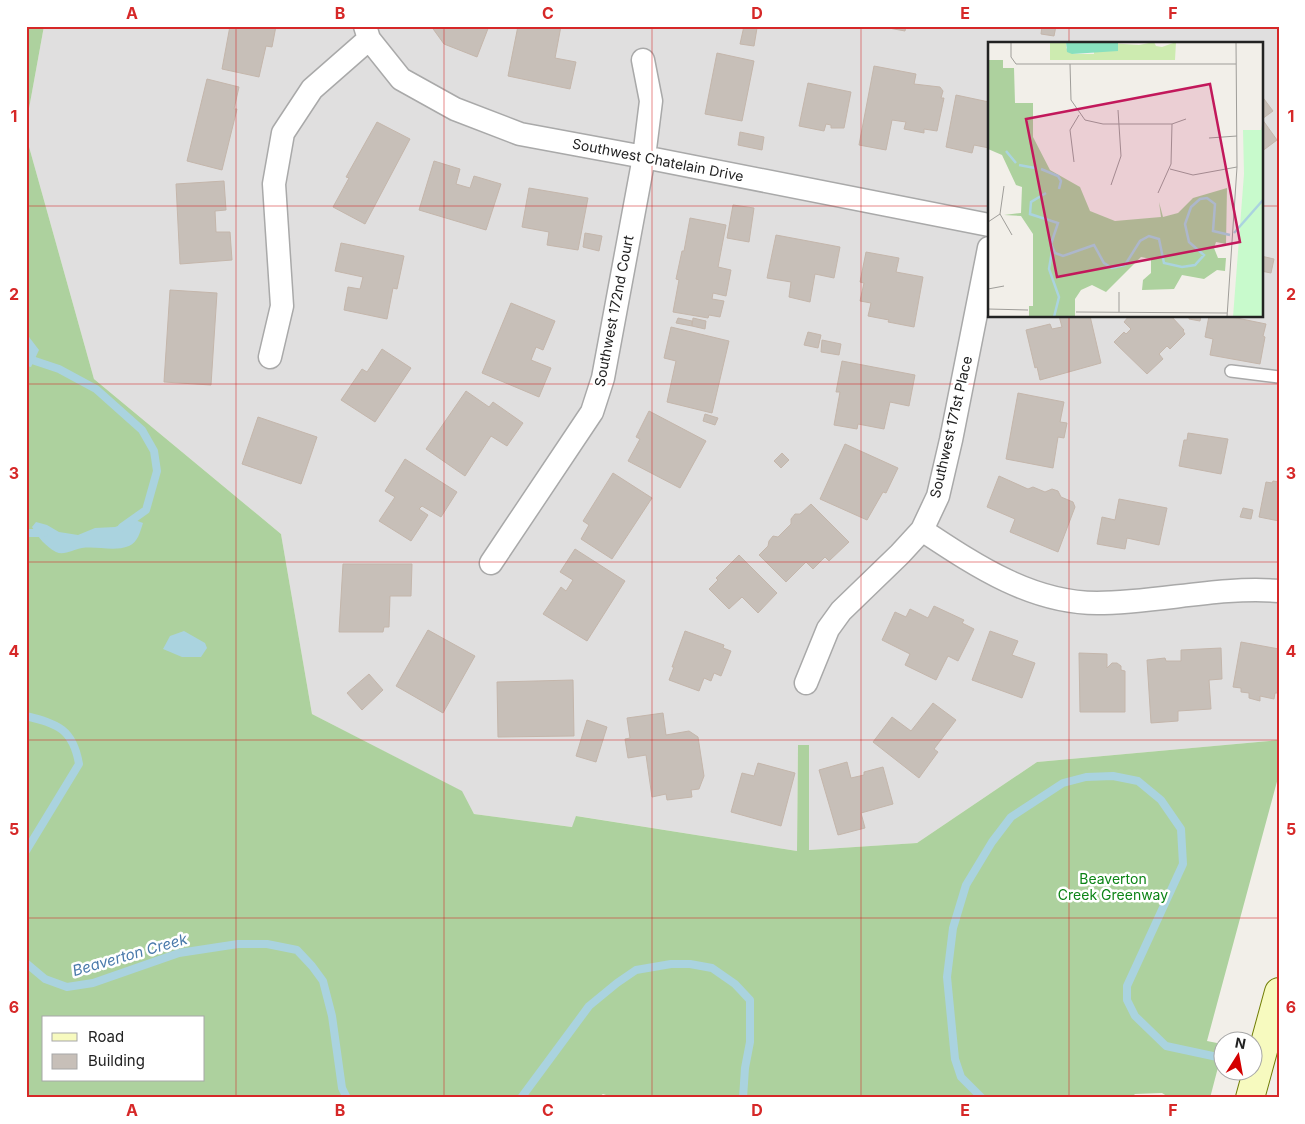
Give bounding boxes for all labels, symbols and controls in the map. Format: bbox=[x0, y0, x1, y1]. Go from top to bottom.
text: A bbox=[126, 3, 138, 23]
text: B bbox=[335, 3, 345, 23]
text: C bbox=[542, 3, 554, 23]
text: D bbox=[751, 3, 763, 23]
text: E bbox=[960, 3, 970, 23]
text: F bbox=[1168, 3, 1178, 23]
inset map bbox=[988, 42, 1262, 318]
text: 1 bbox=[11, 106, 17, 126]
text: 1 bbox=[1288, 106, 1294, 126]
street label: Southwest Chatelain Drive bbox=[571, 135, 745, 184]
street label: Southwest 172nd Court bbox=[591, 233, 637, 388]
text: 2 bbox=[9, 284, 19, 304]
text: 2 bbox=[1286, 284, 1296, 304]
street label: Southwest 171st Place bbox=[926, 354, 975, 500]
text: 3 bbox=[9, 463, 19, 483]
text: 3 bbox=[1286, 463, 1296, 483]
text: 4 bbox=[9, 641, 20, 661]
text: 4 bbox=[1286, 641, 1297, 661]
text: 5 bbox=[9, 819, 19, 839]
text: 5 bbox=[1286, 819, 1296, 839]
park label: Beaverton Creek Greenway bbox=[1058, 870, 1168, 903]
water label: Beaverton Creek bbox=[70, 929, 190, 980]
text: 6 bbox=[9, 997, 19, 1017]
text: 6 bbox=[1286, 997, 1296, 1017]
legend bbox=[42, 1016, 205, 1082]
text: Road bbox=[88, 1027, 124, 1046]
north arrow bbox=[1212, 1032, 1262, 1082]
text: N bbox=[1234, 1033, 1247, 1052]
text: Building bbox=[88, 1051, 145, 1070]
text: A bbox=[126, 1100, 138, 1120]
text: B bbox=[335, 1100, 345, 1120]
text: C bbox=[542, 1100, 554, 1120]
text: D bbox=[751, 1100, 763, 1120]
text: E bbox=[960, 1100, 970, 1120]
text: F bbox=[1168, 1100, 1178, 1120]

